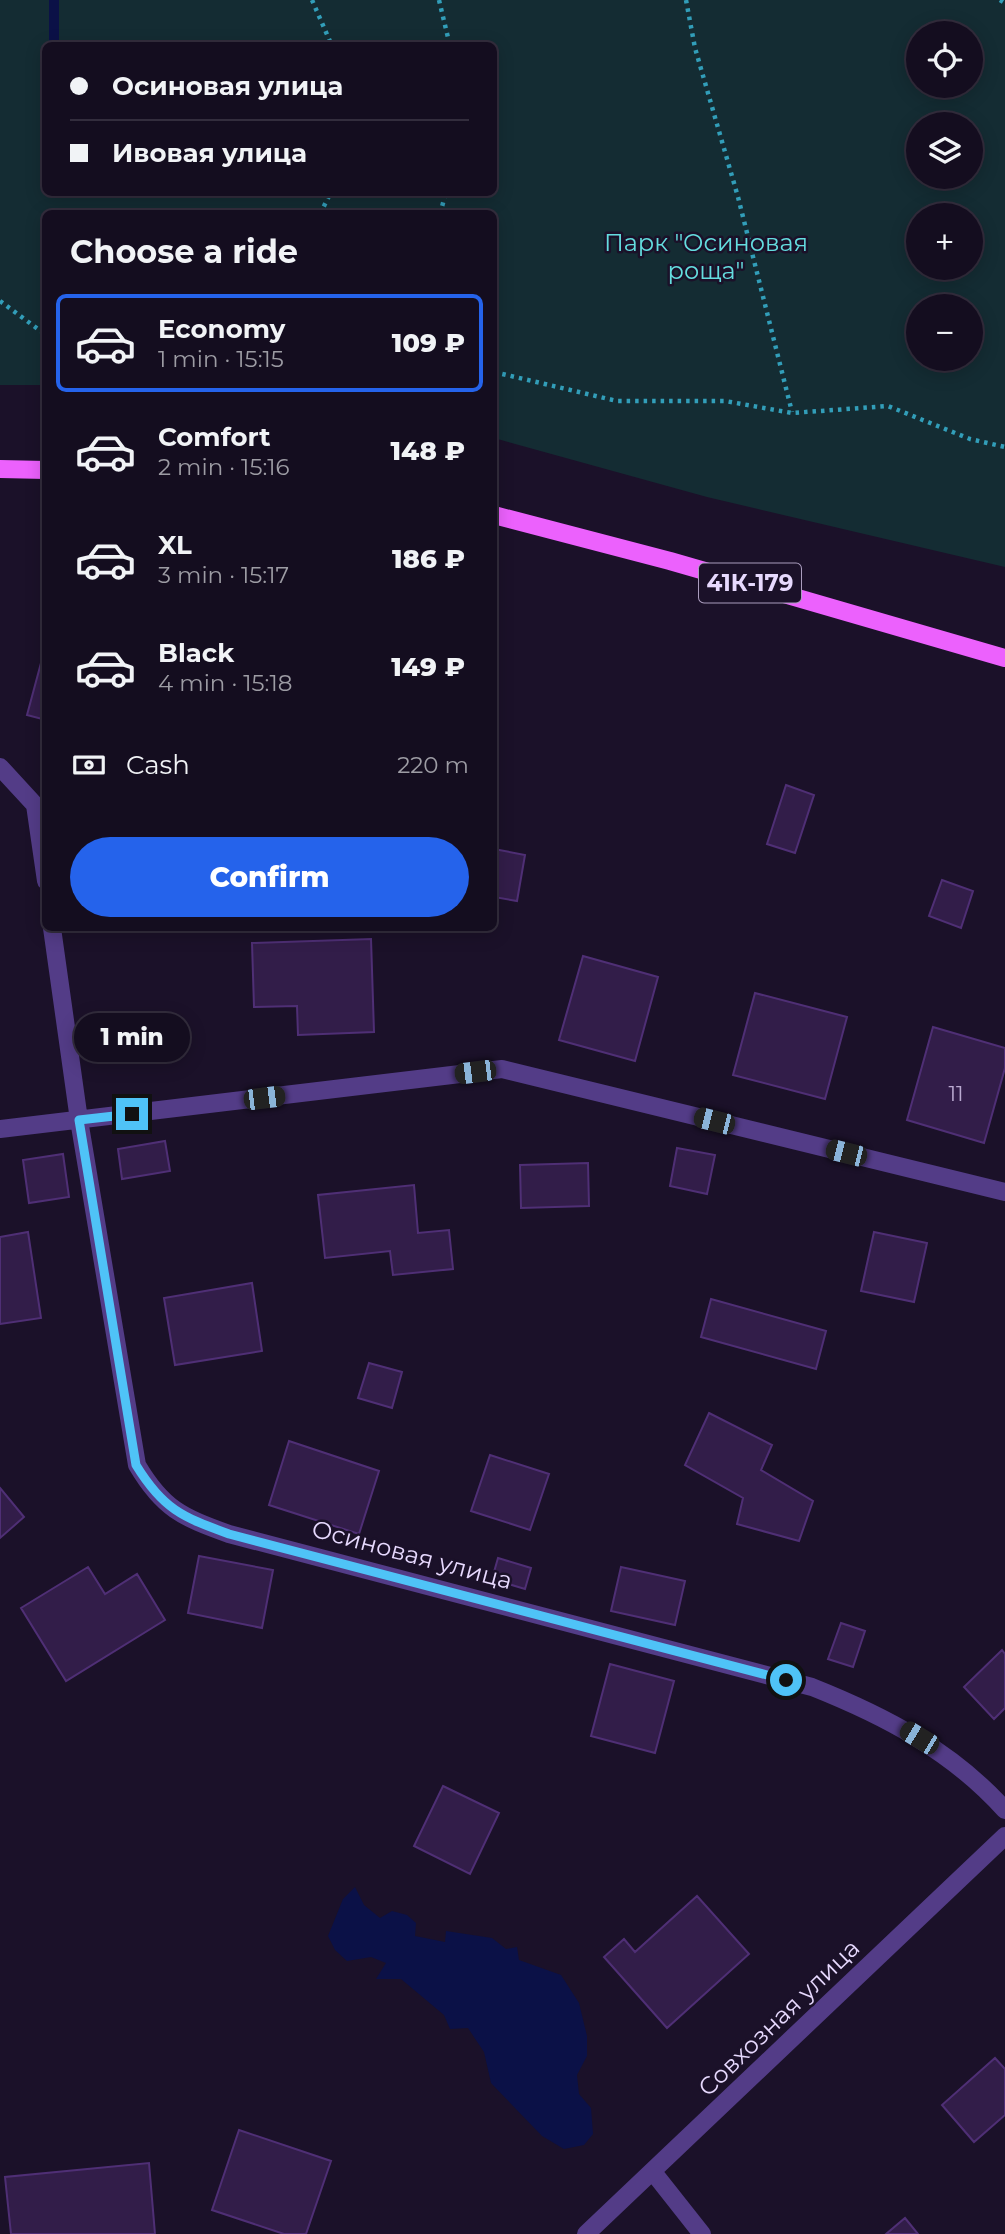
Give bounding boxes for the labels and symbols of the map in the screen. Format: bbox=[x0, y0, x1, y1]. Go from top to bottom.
park label: Парк "Осиновая роща" bbox=[604, 228, 808, 285]
road number: 41К-179 bbox=[699, 564, 801, 603]
callout: 1 min bbox=[74, 1012, 190, 1062]
car bbox=[453, 1059, 498, 1085]
house number: 11 bbox=[948, 1081, 964, 1106]
car bbox=[242, 1085, 287, 1111]
route end bbox=[116, 1098, 148, 1130]
car bbox=[692, 1106, 737, 1136]
car bbox=[824, 1138, 869, 1168]
street label: Осиновая улица bbox=[309, 1514, 516, 1595]
route start bbox=[770, 1664, 802, 1696]
car bbox=[896, 1718, 943, 1758]
street label: Совхозная улица bbox=[692, 1933, 865, 2102]

